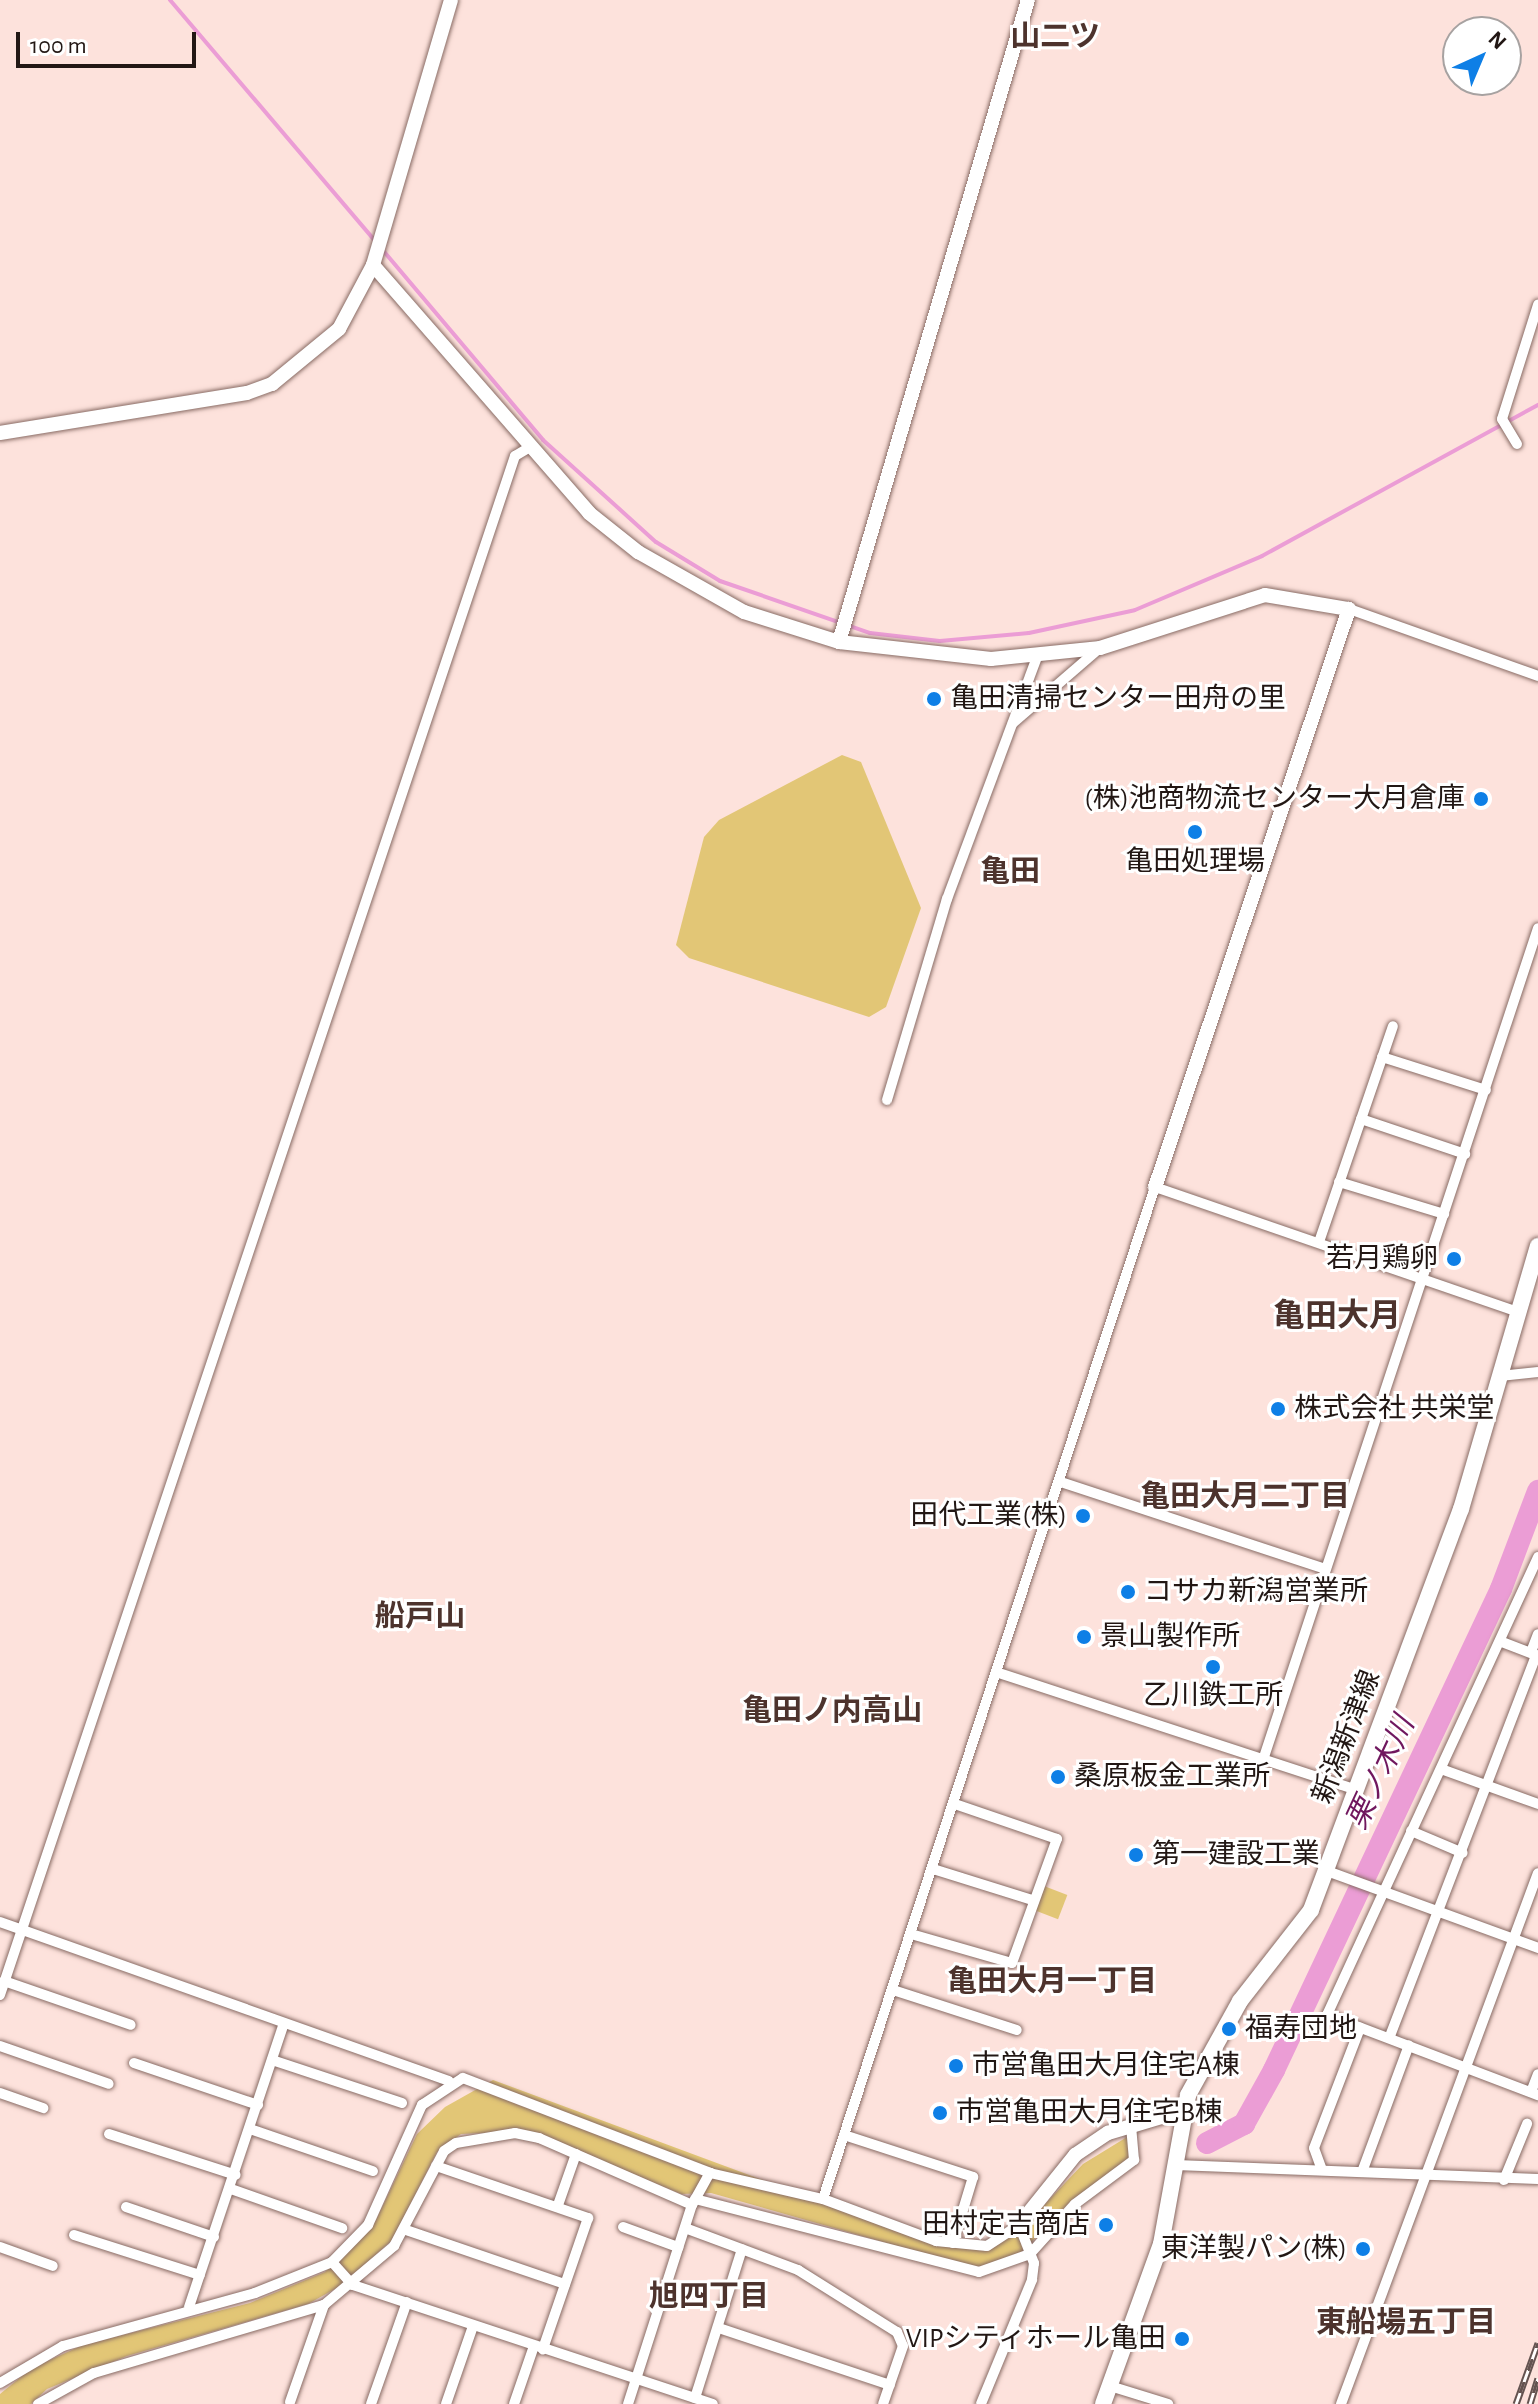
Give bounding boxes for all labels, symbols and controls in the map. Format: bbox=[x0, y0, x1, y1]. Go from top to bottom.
scale bar bbox=[20, 16, 200, 66]
north arrow bbox=[1442, 16, 1522, 96]
district label: 山二ツ bbox=[1010, 19, 1100, 55]
text: N bbox=[1484, 27, 1510, 53]
text: 100 m bbox=[30, 34, 87, 58]
place label: 亀田清掃センター田舟の里 bbox=[950, 682, 1286, 716]
marker: 亀田清掃センター田舟の里 bbox=[925, 690, 943, 708]
place label: (株)池商物流センター大月倉庫 bbox=[1084, 782, 1465, 816]
marker: (株)池商物流センター大月倉庫 bbox=[1472, 790, 1490, 808]
marker: 亀田処理場 bbox=[1186, 823, 1204, 841]
place label: 亀田処理場 bbox=[1125, 845, 1265, 879]
district label: 亀田 bbox=[980, 854, 1040, 890]
place label: 若月鶏卵 bbox=[1326, 1242, 1438, 1276]
marker: 若月鶏卵 bbox=[1445, 1250, 1463, 1268]
district label: 亀田大月 bbox=[1273, 1297, 1401, 1335]
place label: 株式会社 共栄堂 bbox=[1294, 1392, 1495, 1426]
marker: 株式会社 共栄堂 bbox=[1269, 1400, 1287, 1418]
district label: 亀田大月二丁目 bbox=[1140, 1479, 1350, 1515]
place label: 田代工業(株) bbox=[910, 1499, 1067, 1533]
marker: 田代工業(株) bbox=[1074, 1507, 1092, 1525]
place label: コサカ新潟営業所 bbox=[1144, 1575, 1368, 1609]
marker: コサカ新潟営業所 bbox=[1119, 1583, 1137, 1601]
district label: 船戸山 bbox=[375, 1599, 465, 1635]
place label: 景山製作所 bbox=[1100, 1620, 1240, 1654]
marker: 景山製作所 bbox=[1075, 1628, 1093, 1646]
marker: 乙川鉄工所 bbox=[1204, 1658, 1222, 1676]
street label: 新潟新津線 bbox=[1306, 1666, 1388, 1808]
place label: 乙川鉄工所 bbox=[1143, 1679, 1283, 1713]
district label: 亀田ノ内高山 bbox=[742, 1693, 922, 1729]
water label: 栗ノ木川 bbox=[1339, 1711, 1423, 1835]
place label: 桑原板金工業所 bbox=[1074, 1760, 1270, 1794]
marker: 桑原板金工業所 bbox=[1049, 1768, 1067, 1786]
place label: 第一建設工業 bbox=[1152, 1838, 1320, 1872]
marker: 第一建設工業 bbox=[1127, 1846, 1145, 1864]
district label: 亀田大月一丁目 bbox=[947, 1964, 1157, 2000]
place label: 福寿団地 bbox=[1245, 2012, 1357, 2046]
marker: 福寿団地 bbox=[1220, 2020, 1238, 2038]
place label: 市営亀田大月住宅A棟 bbox=[972, 2049, 1240, 2083]
marker: 市営亀田大月住宅A棟 bbox=[947, 2057, 965, 2075]
place label: 市営亀田大月住宅B棟 bbox=[956, 2096, 1223, 2130]
marker: 市営亀田大月住宅B棟 bbox=[931, 2104, 949, 2122]
place label: 田村定吉商店 bbox=[922, 2208, 1090, 2242]
marker: 田村定吉商店 bbox=[1097, 2216, 1115, 2234]
place label: 東洋製パン(株) bbox=[1162, 2232, 1347, 2266]
marker: 東洋製パン(株) bbox=[1354, 2240, 1372, 2258]
district label: 旭四丁目 bbox=[649, 2279, 769, 2315]
district label: 東船場五丁目 bbox=[1316, 2305, 1496, 2341]
place label: VIPシティホール亀田 bbox=[904, 2322, 1166, 2356]
marker: VIPシティホール亀田 bbox=[1173, 2330, 1191, 2348]

